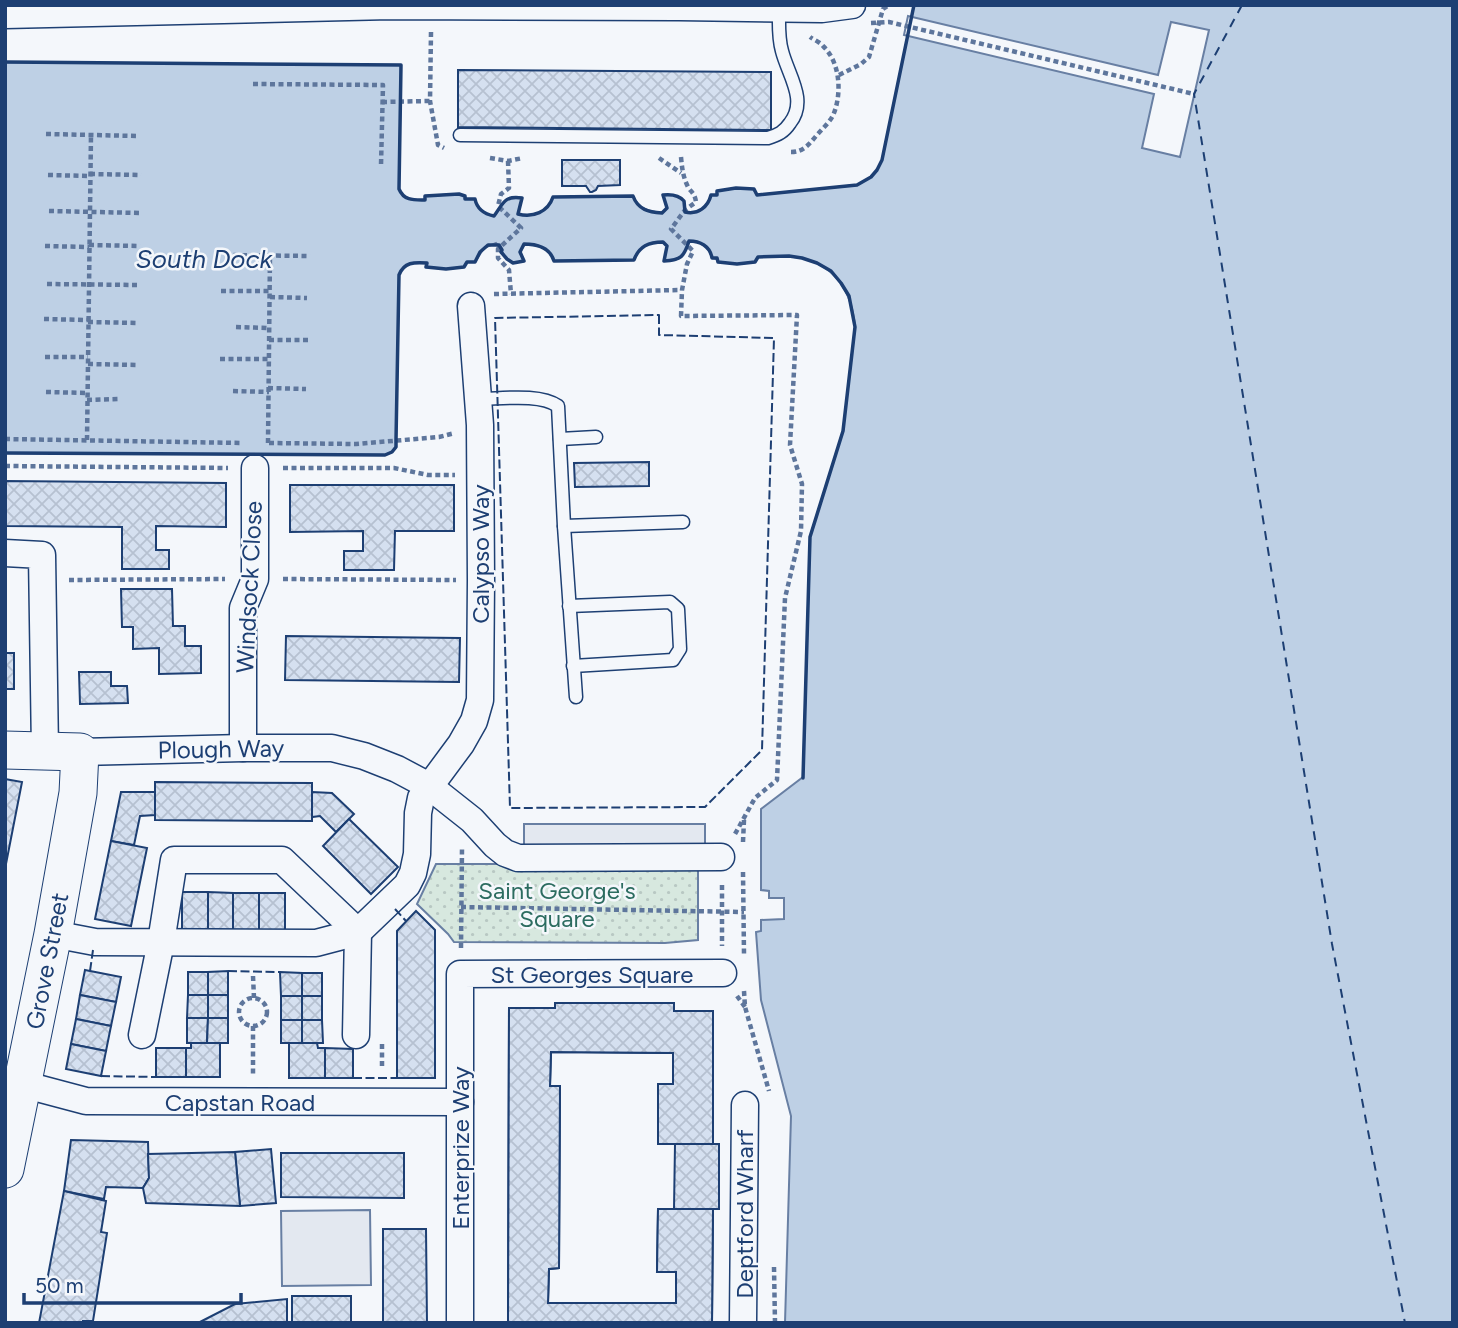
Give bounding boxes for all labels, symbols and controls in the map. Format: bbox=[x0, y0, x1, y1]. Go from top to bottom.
water label: South Dock bbox=[136, 243, 274, 275]
street label: Calypso Way bbox=[466, 484, 495, 624]
street label: Windsock Close bbox=[230, 500, 268, 674]
street label: Plough Way bbox=[157, 733, 285, 765]
park label: Saint George's Square bbox=[478, 876, 636, 933]
street label: Grove Street bbox=[20, 890, 74, 1032]
street label: St Georges Square bbox=[491, 960, 693, 989]
street label: Enterprize Way bbox=[446, 1066, 475, 1230]
street label: Capstan Road bbox=[165, 1088, 315, 1117]
street label: Deptford Wharf bbox=[730, 1129, 759, 1299]
scale bar bbox=[24, 1262, 242, 1306]
text: 50 m bbox=[35, 1273, 84, 1298]

